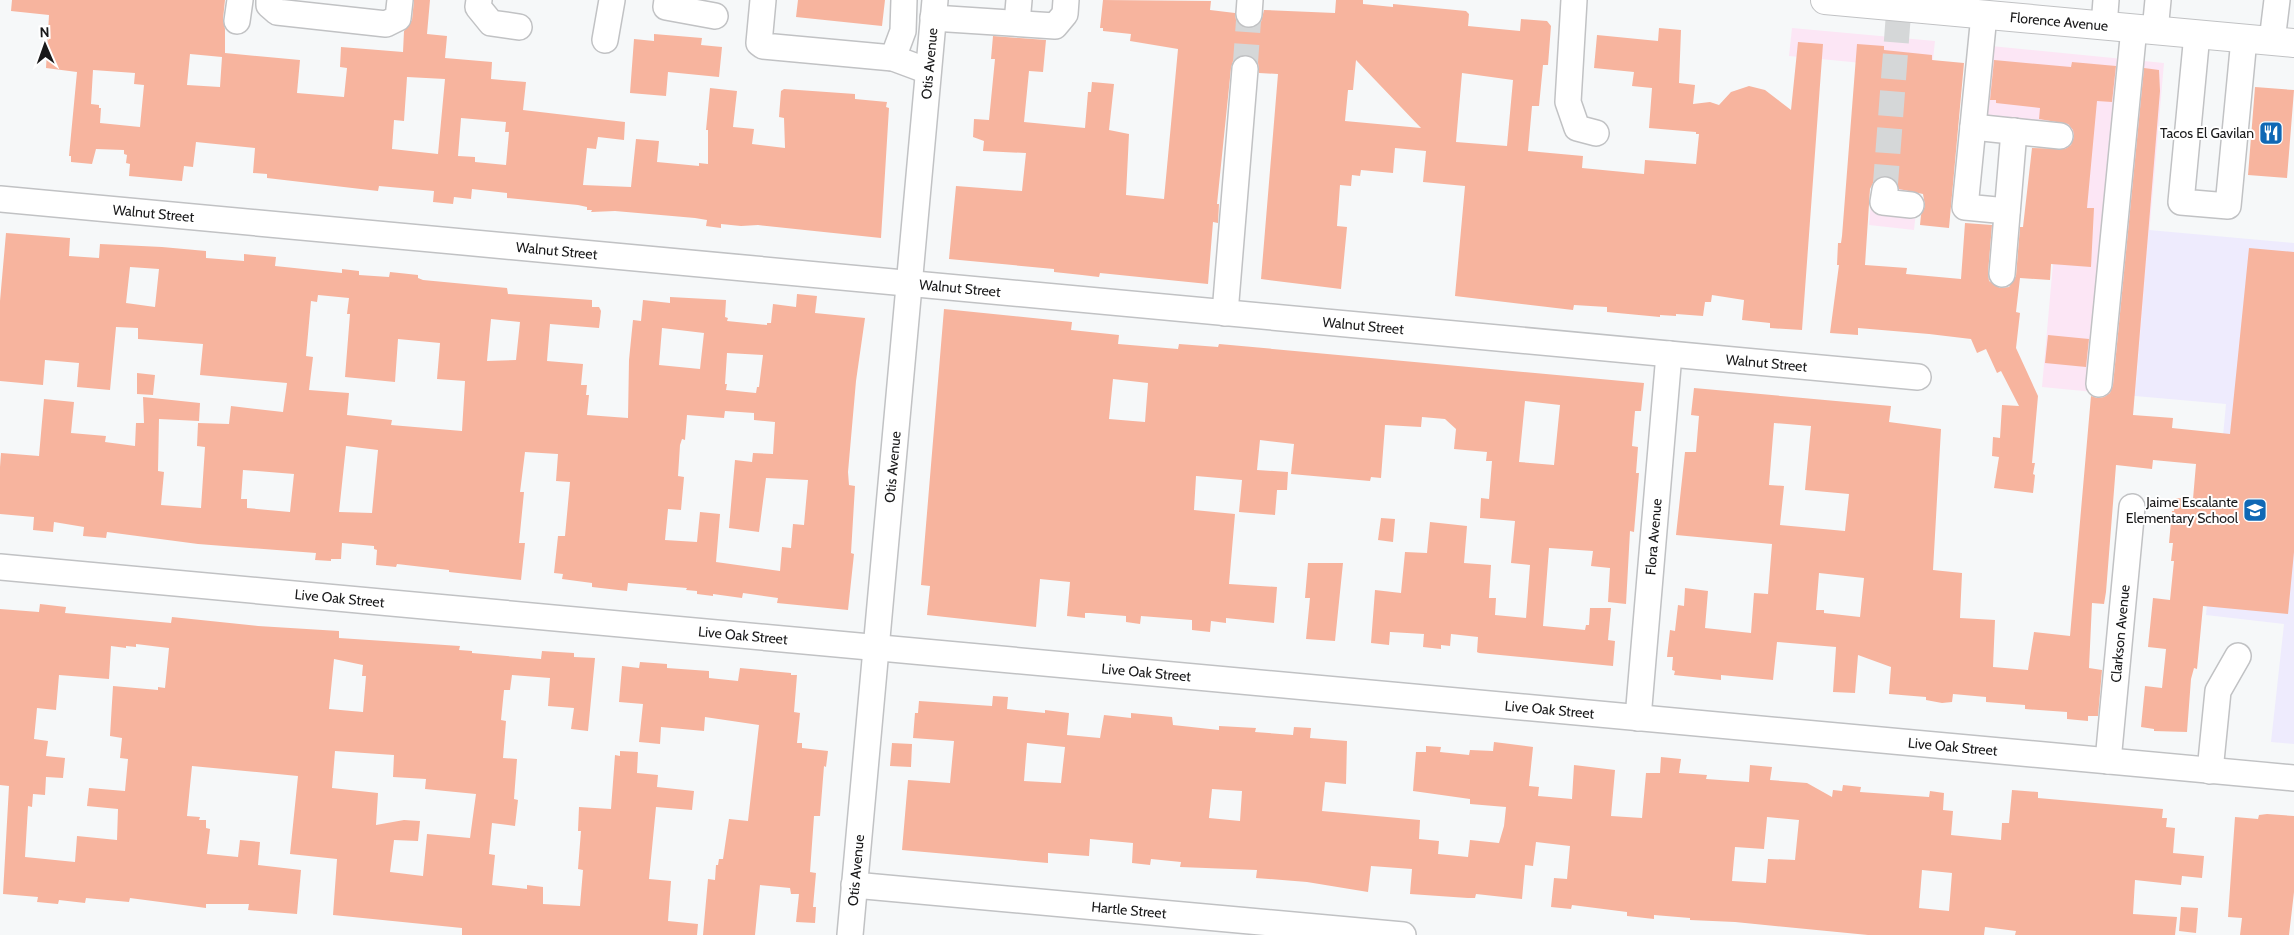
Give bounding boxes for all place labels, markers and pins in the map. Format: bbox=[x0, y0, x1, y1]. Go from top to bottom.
restaurant icon: Tacos El Gavilan bbox=[2258, 120, 2284, 146]
place label: Tacos El Gavilan bbox=[2160, 124, 2254, 142]
place label: Jaime Escalante Elementary School bbox=[2126, 493, 2239, 527]
school or university icon: Jaime Escalante Elementary School bbox=[2242, 497, 2268, 523]

